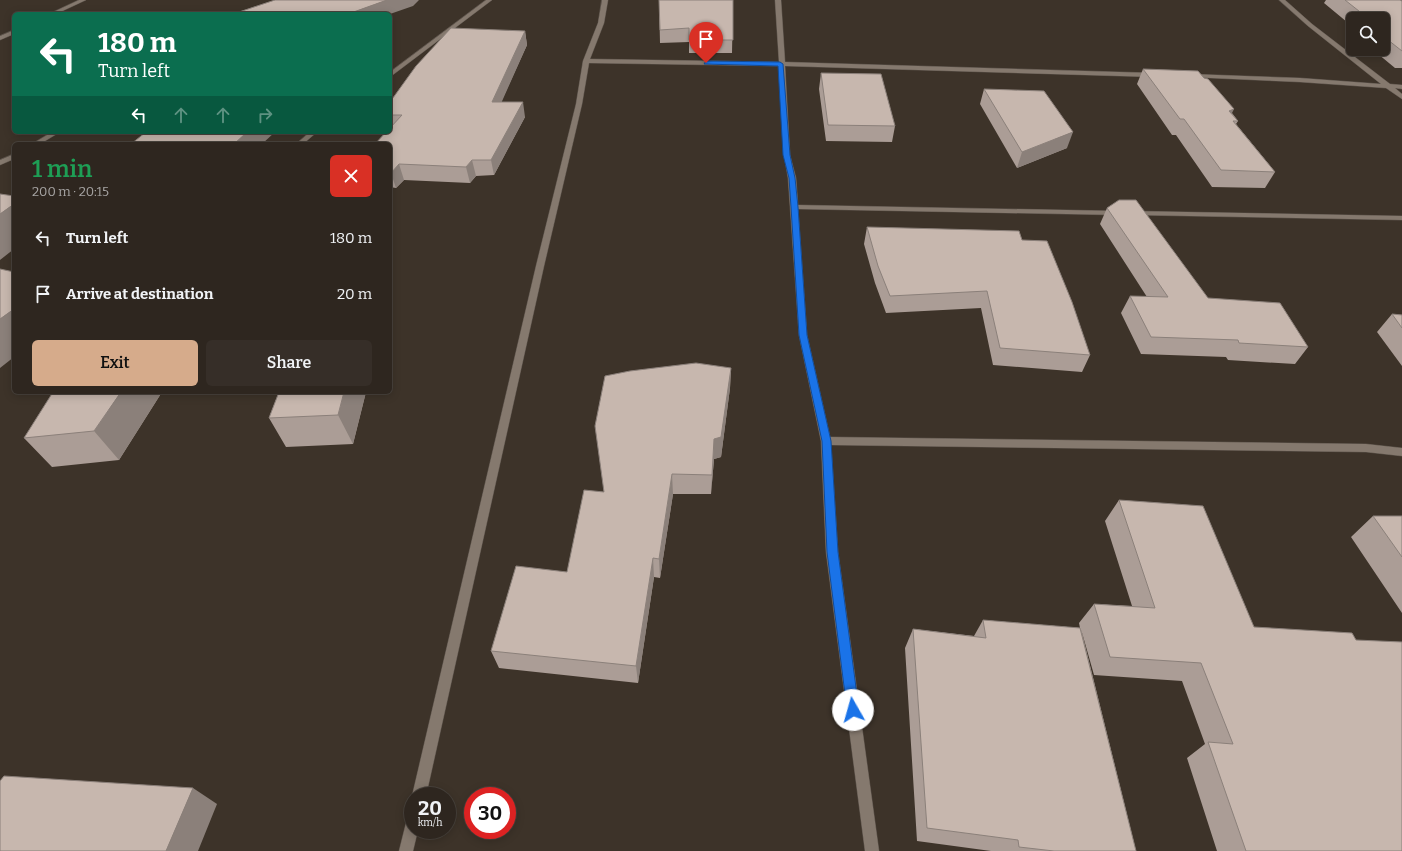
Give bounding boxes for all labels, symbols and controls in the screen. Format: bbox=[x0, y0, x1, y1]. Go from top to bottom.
map controls bbox=[1346, 12, 1390, 56]
button: search bbox=[1346, 12, 1390, 56]
pin bbox=[689, 22, 723, 63]
text: 180 m bbox=[98, 26, 176, 59]
icon: left bbox=[32, 28, 84, 80]
icon: arrive bbox=[695, 28, 717, 50]
text: Turn left bbox=[98, 60, 170, 82]
icon: left bbox=[128, 104, 150, 126]
icon: ahead bbox=[170, 104, 192, 126]
icon: ahead bbox=[212, 104, 234, 126]
icon: right bbox=[254, 104, 276, 126]
text: 1 min bbox=[32, 155, 92, 183]
button: close bbox=[330, 155, 372, 197]
text: 200 m · 20:15 bbox=[32, 184, 109, 199]
icon: left bbox=[32, 227, 54, 249]
text: Turn left bbox=[66, 229, 128, 247]
text: 180 m bbox=[330, 229, 372, 247]
icon: arrive bbox=[32, 283, 54, 305]
text: Arrive at destination bbox=[66, 285, 213, 303]
text: 20 m bbox=[337, 285, 372, 303]
button: Exit bbox=[32, 340, 198, 386]
button: Share bbox=[206, 340, 372, 386]
position arrow bbox=[832, 689, 874, 731]
speed limit sign: 30 bbox=[464, 787, 516, 839]
text: 20 bbox=[418, 796, 442, 820]
text: km/h bbox=[418, 817, 442, 829]

